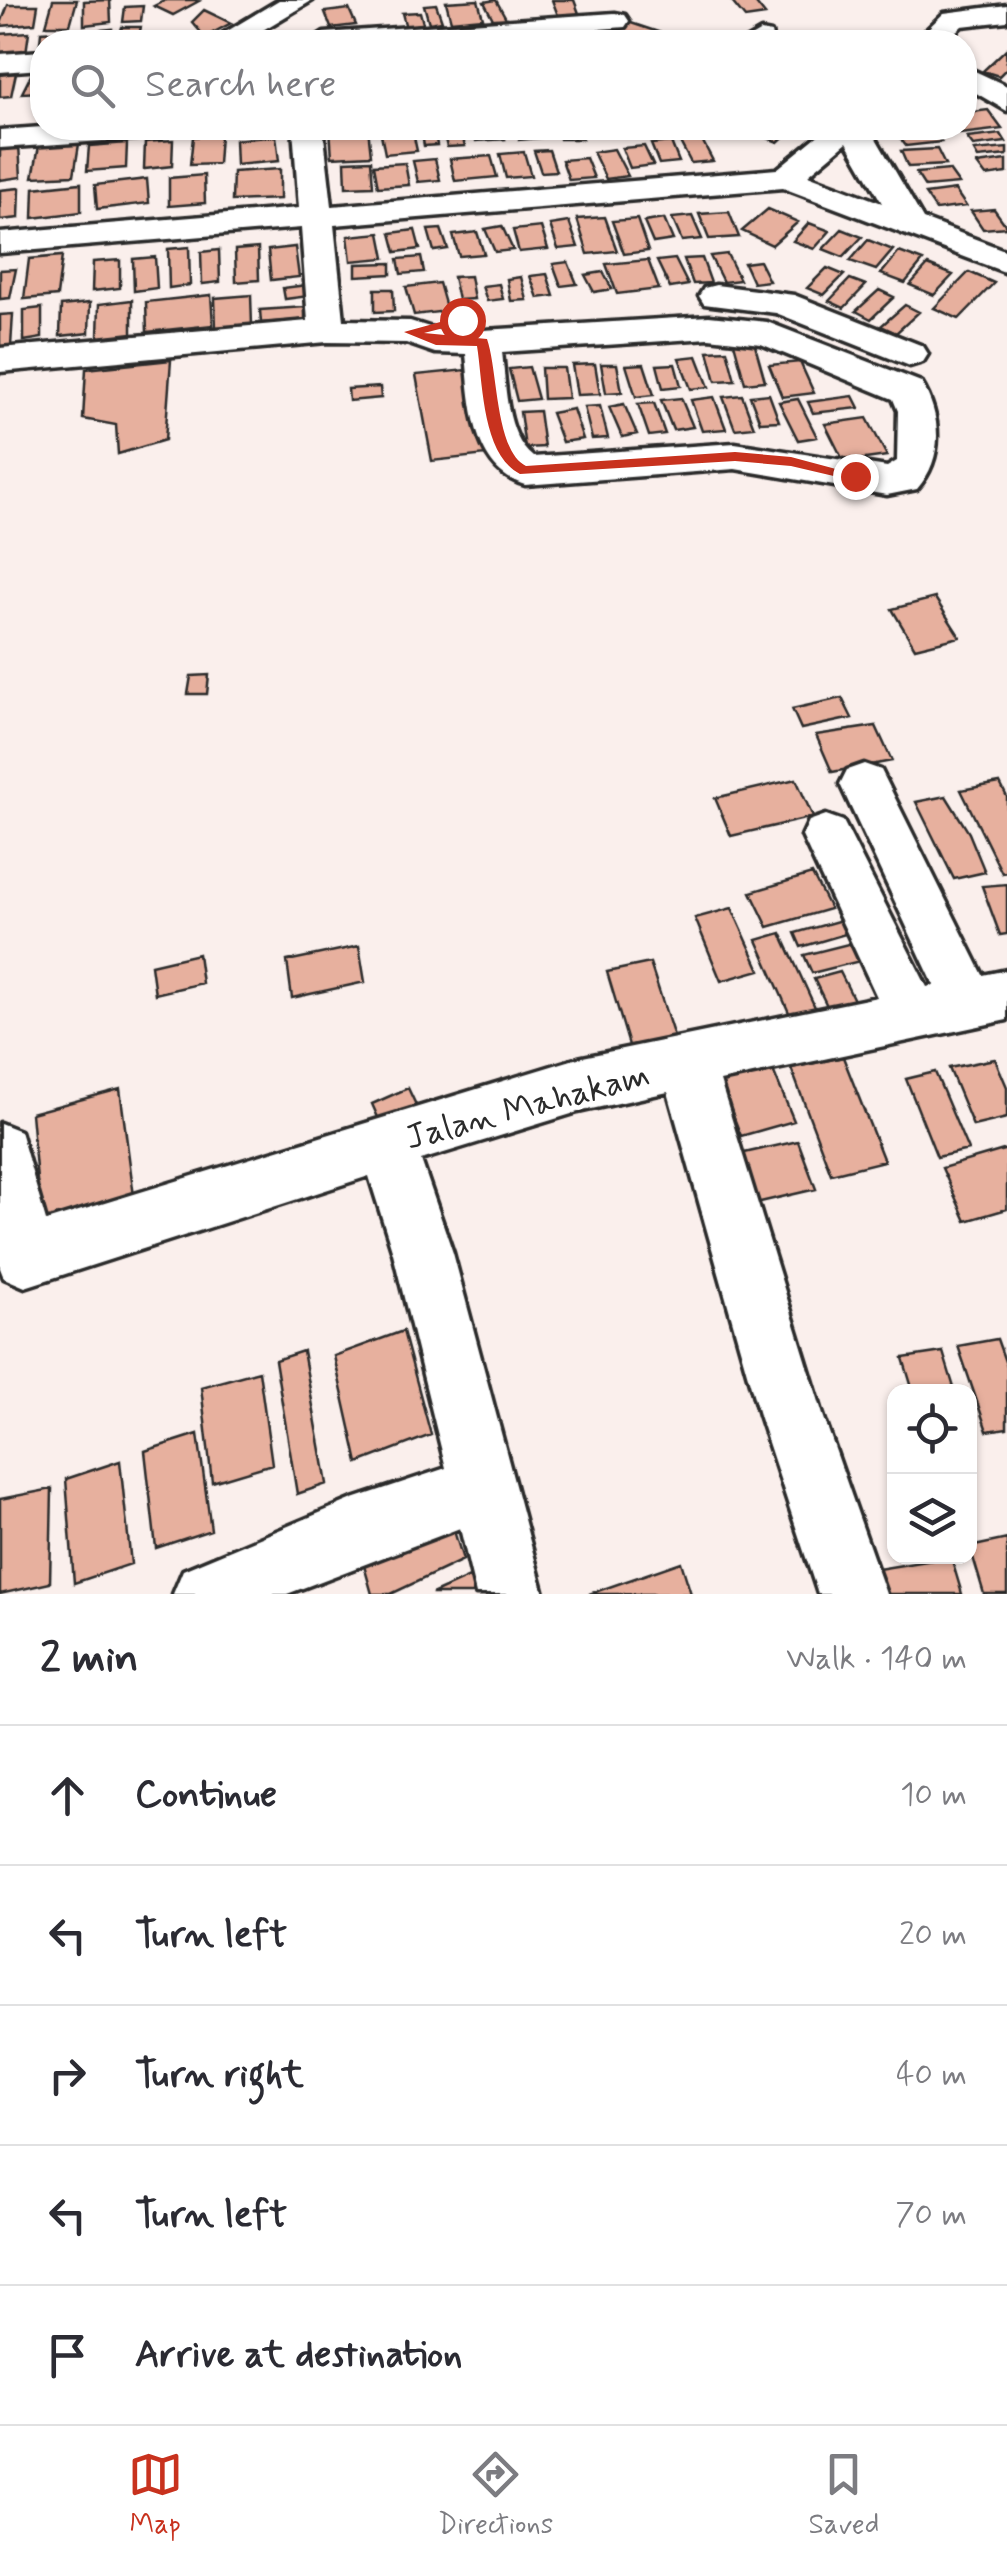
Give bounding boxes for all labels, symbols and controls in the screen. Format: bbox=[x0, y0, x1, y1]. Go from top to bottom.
search box bbox=[30, 30, 977, 140]
icon: search bbox=[65, 58, 120, 113]
text: Search here bbox=[145, 61, 336, 110]
route start bbox=[440, 298, 486, 344]
route end bbox=[833, 454, 879, 500]
street label: Jalan Mahakam bbox=[400, 1052, 655, 1162]
map controls bbox=[887, 1384, 977, 1564]
button: locate bbox=[887, 1384, 977, 1474]
button: layers bbox=[887, 1474, 977, 1564]
text: 2 min bbox=[40, 1632, 139, 1687]
text: Walk · 140 m bbox=[786, 1638, 967, 1680]
icon: ahead bbox=[40, 1768, 95, 1823]
text: Continue bbox=[135, 1771, 277, 1820]
text: 10 m bbox=[900, 1774, 967, 1816]
icon: left bbox=[40, 1908, 95, 1963]
text: Turn left bbox=[135, 1911, 287, 1960]
text: 20 m bbox=[899, 1914, 967, 1956]
icon: right bbox=[40, 2048, 95, 2103]
text: Turn right bbox=[135, 2051, 304, 2100]
text: 40 m bbox=[896, 2054, 967, 2096]
icon: left bbox=[40, 2188, 95, 2243]
text: Turn left bbox=[135, 2191, 287, 2240]
text: 70 m bbox=[895, 2194, 967, 2236]
icon: arrive bbox=[40, 2328, 95, 2383]
text: Arrive at destination bbox=[135, 2331, 462, 2380]
tab: Map bbox=[128, 2447, 183, 2544]
tab: Directions bbox=[438, 2447, 553, 2544]
tab: Saved bbox=[809, 2447, 879, 2544]

